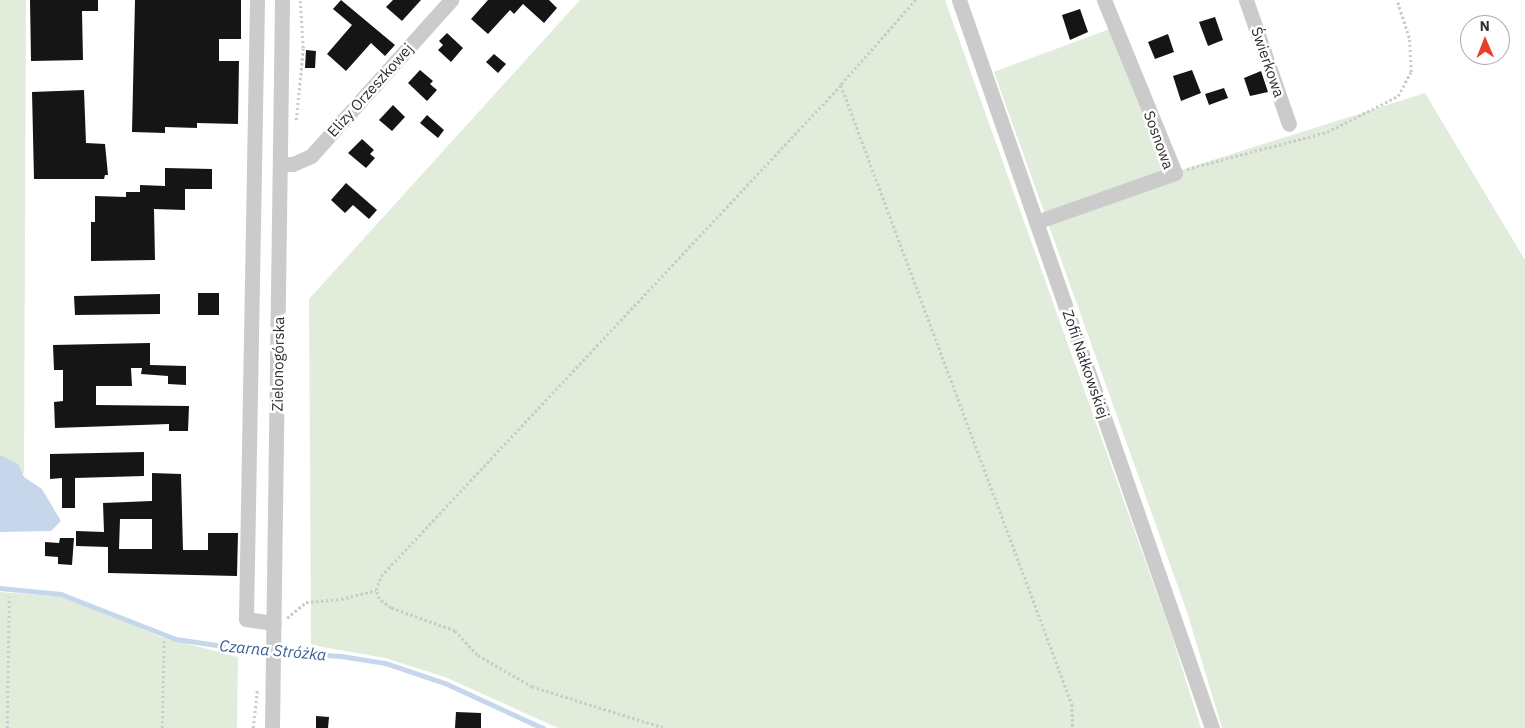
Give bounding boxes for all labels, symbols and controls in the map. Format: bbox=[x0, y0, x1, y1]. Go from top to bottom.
north arrow bbox=[1460, 15, 1510, 65]
text: N bbox=[1480, 17, 1490, 35]
street label: Świerkowa bbox=[1248, 25, 1288, 99]
street label: Elizy Orzeszkowej bbox=[323, 40, 417, 140]
street label: Sosnowa bbox=[1140, 108, 1178, 172]
street label: Zofii Nałkowskiej bbox=[1059, 307, 1113, 421]
street label: Zielonogórska bbox=[268, 316, 288, 412]
water label: Czarna Stróżka bbox=[219, 636, 327, 664]

